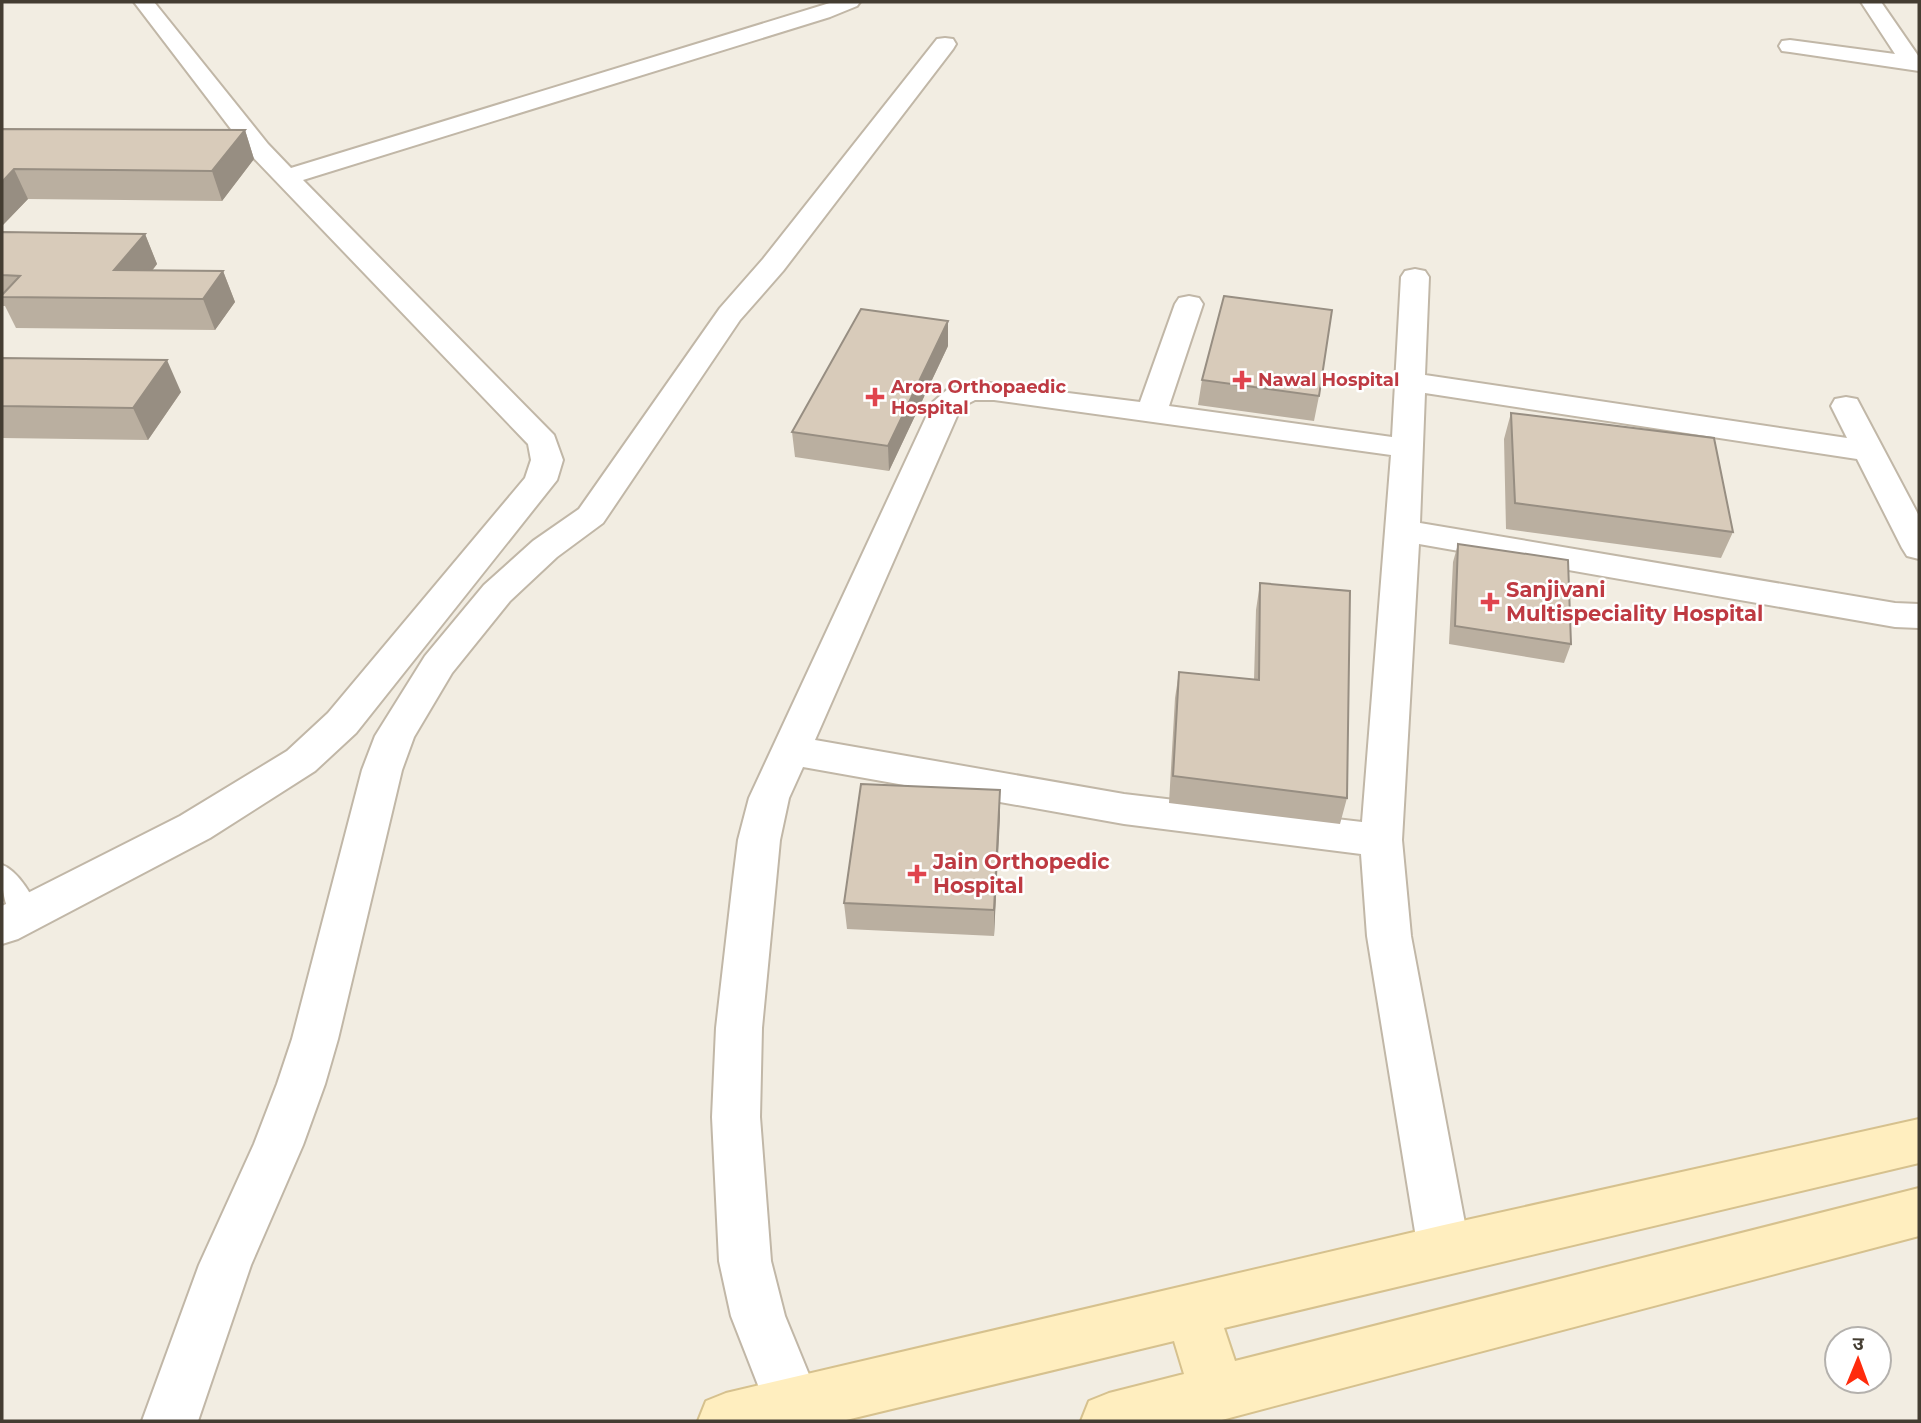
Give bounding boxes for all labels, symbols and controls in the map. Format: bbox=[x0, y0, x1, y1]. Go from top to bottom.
place label: Nawal Hospital bbox=[1258, 369, 1399, 391]
marker: Nawal Hospital bbox=[1232, 370, 1252, 390]
place label: Arora Orthopaedic Hospital bbox=[890, 376, 1066, 419]
marker: Arora Orthopaedic Hospital bbox=[865, 387, 885, 407]
place label: Sanjivani Multispeciality Hospital bbox=[1506, 577, 1763, 626]
marker: Sanjivani Multispeciality Hospital bbox=[1480, 592, 1500, 612]
place label: Jain Orthopedic Hospital bbox=[932, 849, 1110, 898]
marker: Jain Orthopedic Hospital bbox=[907, 864, 927, 884]
north arrow bbox=[1823, 1325, 1893, 1395]
text: उ bbox=[1853, 1332, 1865, 1355]

